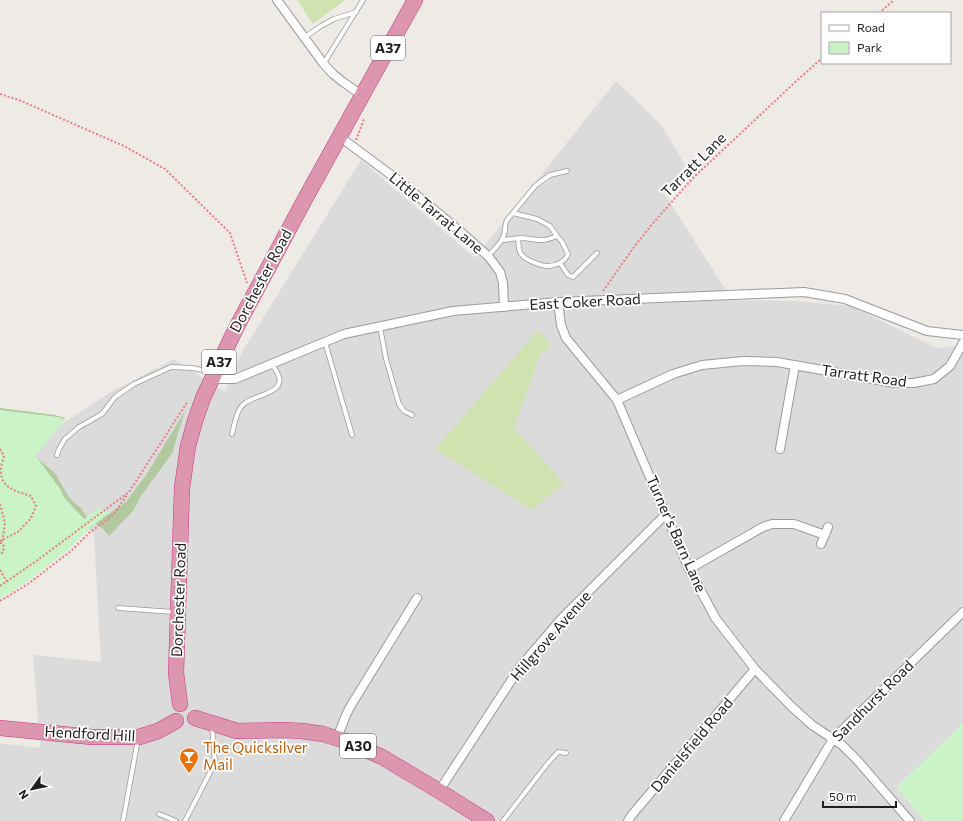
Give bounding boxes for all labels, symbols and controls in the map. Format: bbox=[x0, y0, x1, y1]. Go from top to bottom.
legend bbox=[821, 12, 951, 64]
text: Road bbox=[857, 20, 885, 34]
road number: A37 bbox=[371, 36, 405, 60]
text: Park bbox=[857, 40, 883, 54]
street label: Tarratt Lane bbox=[657, 128, 729, 200]
street label: Little Tarrat Lane bbox=[386, 168, 487, 257]
street label: Dorchester Road bbox=[225, 226, 295, 335]
street label: East Coker Road bbox=[529, 289, 641, 313]
road number: A37 bbox=[202, 350, 236, 374]
street label: Tarratt Road bbox=[820, 360, 908, 390]
street label: Turner's Barn Lane bbox=[643, 472, 711, 595]
street label: Dorchester Road bbox=[167, 543, 189, 657]
street label: Hillgrove Avenue bbox=[506, 587, 594, 684]
street label: Sandhurst Road bbox=[828, 656, 917, 745]
street label: Danielsfield Road bbox=[646, 693, 736, 795]
street label: Hendford Hill bbox=[44, 722, 136, 744]
road number: A30 bbox=[340, 734, 376, 758]
place label: The Quicksilver Mail bbox=[203, 738, 308, 773]
bar icon: The Quicksilver Mail bbox=[178, 746, 200, 774]
north arrow bbox=[12, 769, 52, 809]
scale bar bbox=[823, 783, 896, 809]
text: N bbox=[15, 788, 31, 802]
text: 50 m bbox=[829, 789, 857, 803]

